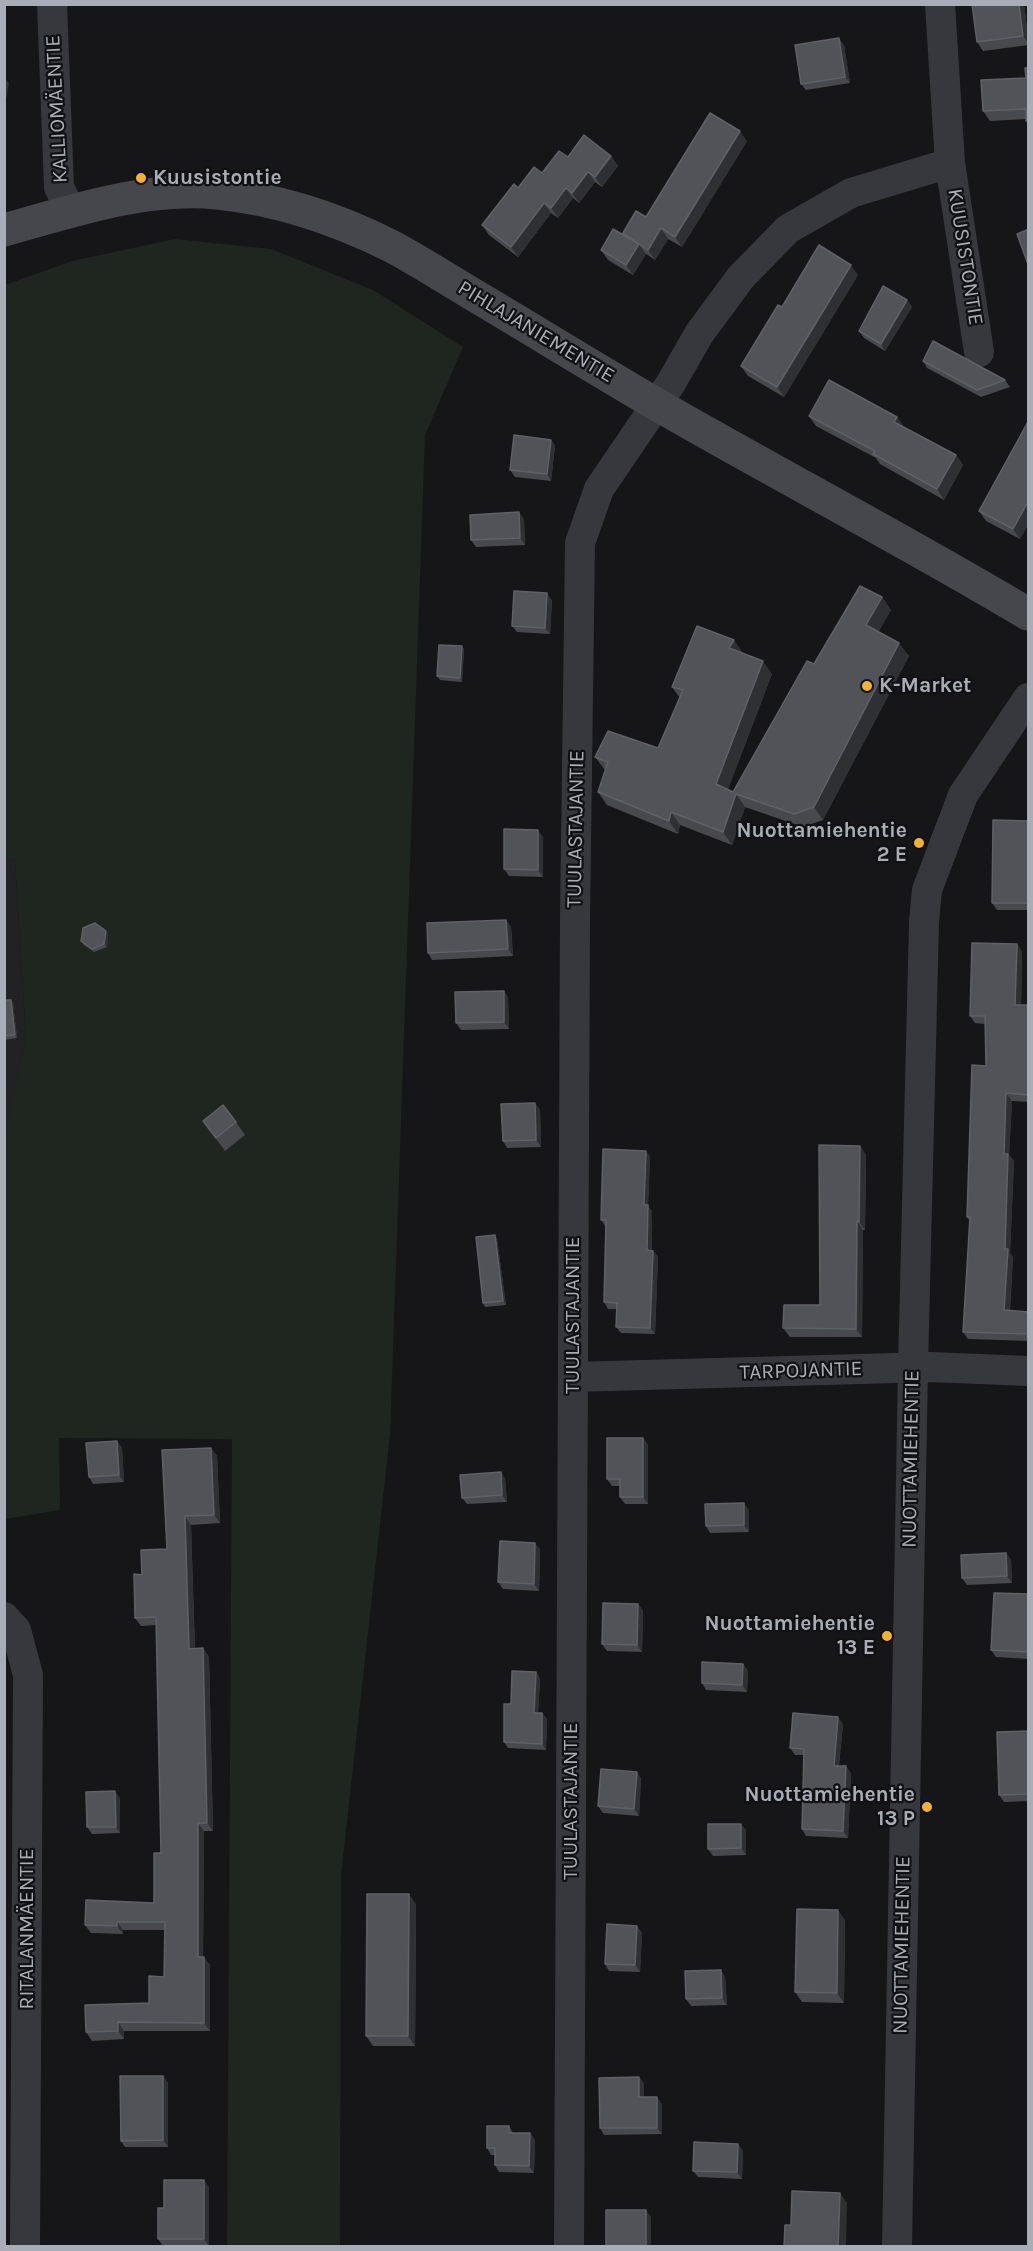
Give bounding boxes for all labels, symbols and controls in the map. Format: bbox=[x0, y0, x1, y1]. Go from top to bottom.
street label: KALLIOMÄENTIE bbox=[41, 34, 73, 184]
place label: Kuusistontie bbox=[153, 165, 282, 191]
marker: Kuusistontie bbox=[134, 171, 148, 185]
street label: KUUSISTONTIE bbox=[942, 187, 988, 327]
street label: PIHLAJANIEMENTIE bbox=[453, 275, 619, 389]
place label: K-Market bbox=[879, 673, 971, 699]
marker: K-Market bbox=[860, 679, 874, 693]
street label: TUULASTAJANTIE bbox=[562, 750, 590, 908]
place label: Nuottamiehentie 2 E bbox=[736, 818, 907, 868]
marker: Nuottamiehentie 2 E bbox=[912, 836, 926, 850]
street label: TUULASTAJANTIE bbox=[560, 1236, 586, 1394]
street label: TARPOJANTIE bbox=[739, 1356, 863, 1386]
street label: NUOTTAMIEHENTIE bbox=[897, 1370, 925, 1548]
place label: Nuottamiehentie 13 E bbox=[704, 1611, 875, 1661]
marker: Nuottamiehentie 13 E bbox=[880, 1629, 894, 1643]
street label: TUULASTAJANTIE bbox=[558, 1722, 584, 1880]
place label: Nuottamiehentie 13 P bbox=[744, 1782, 915, 1832]
marker: Nuottamiehentie 13 P bbox=[920, 1800, 934, 1814]
street label: RITALANMÄENTIE bbox=[14, 1849, 40, 2009]
street label: NUOTTAMIEHENTIE bbox=[888, 1856, 916, 2034]

